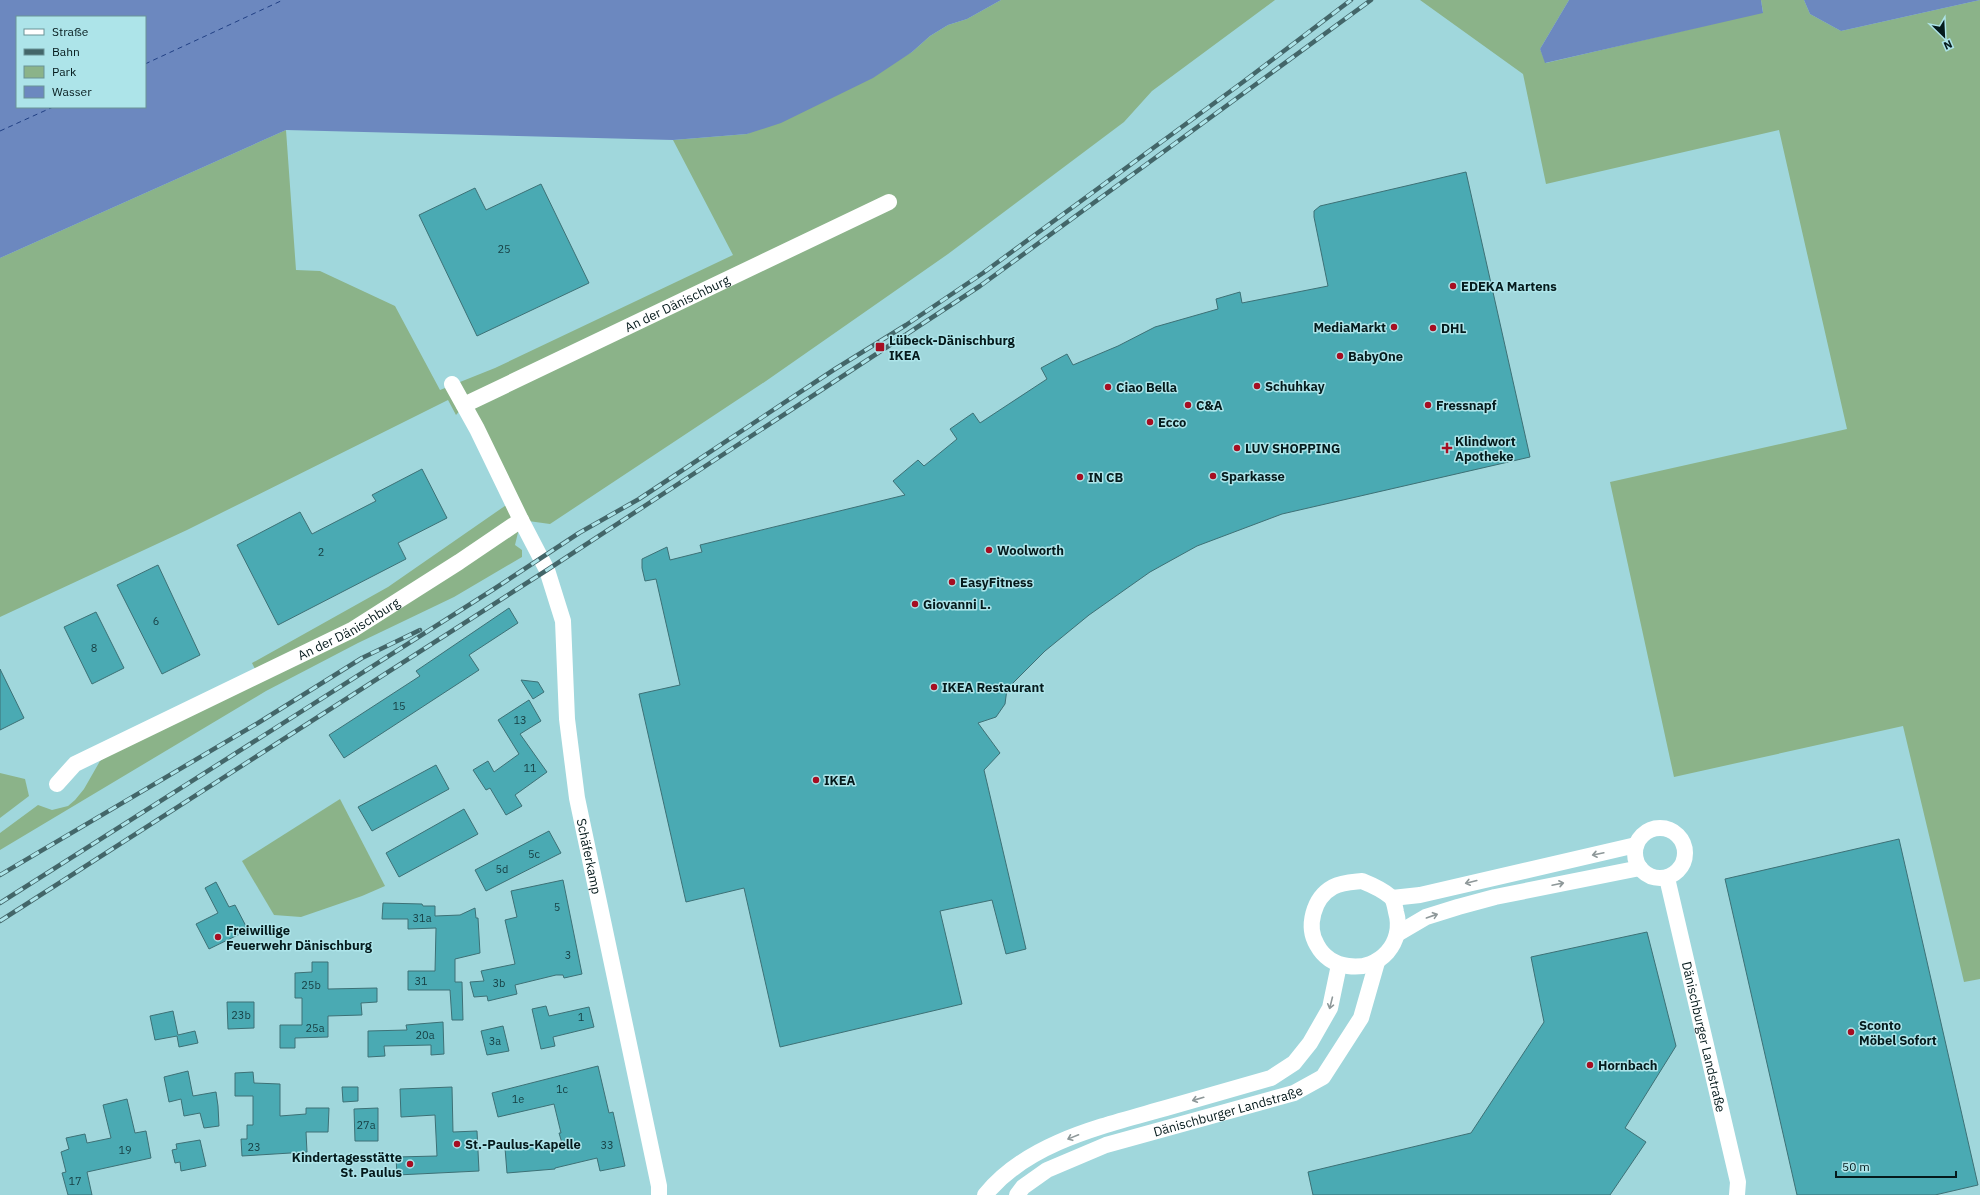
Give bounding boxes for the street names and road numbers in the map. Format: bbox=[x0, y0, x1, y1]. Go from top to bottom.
street label: An der Dänischburg bbox=[622, 271, 733, 336]
street label: An der Dänischburg bbox=[295, 594, 403, 664]
street label: Schäferkamp bbox=[573, 817, 605, 896]
street label: Dänischburger Landstraße bbox=[1678, 960, 1729, 1114]
street label: Dänischburger Landstraße bbox=[1151, 1082, 1306, 1141]

